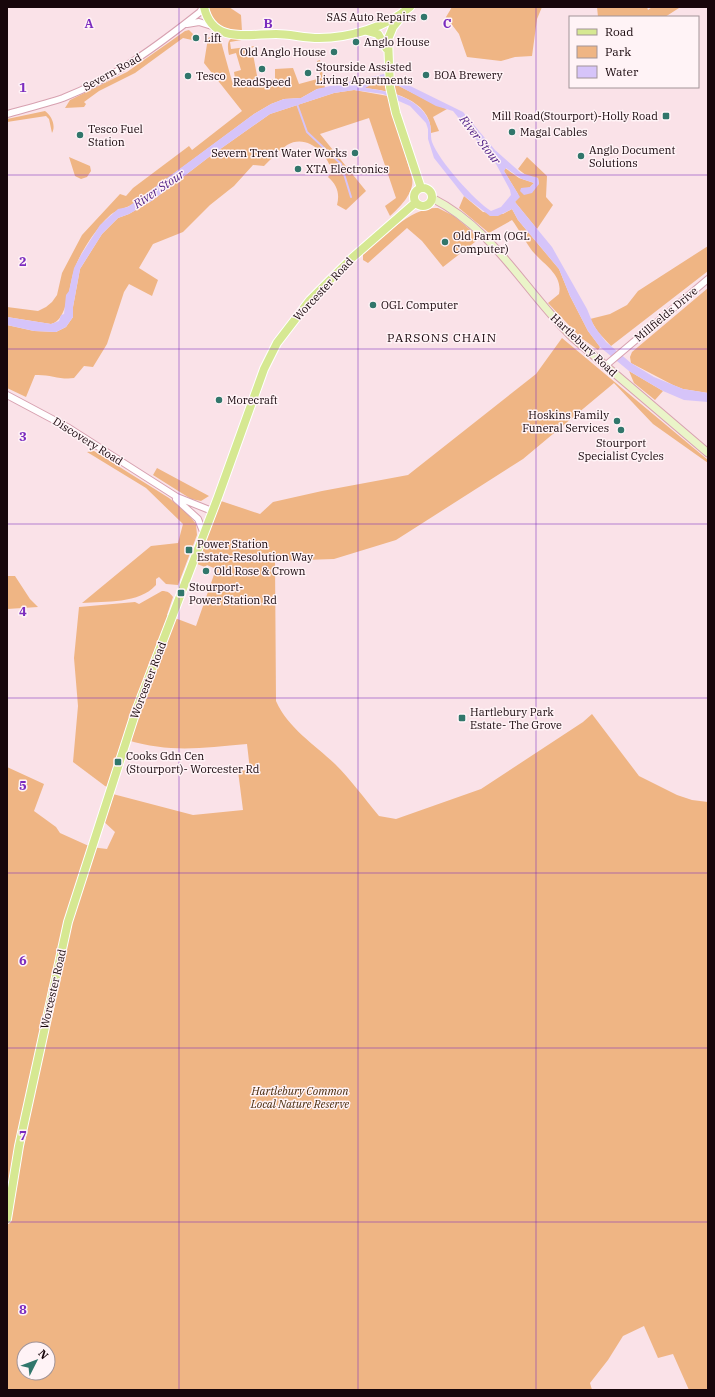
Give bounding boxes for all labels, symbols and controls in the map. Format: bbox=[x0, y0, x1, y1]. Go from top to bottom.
place label: SAS Auto Repairs bbox=[327, 10, 416, 24]
marker: SAS Auto Repairs bbox=[419, 12, 429, 22]
text: A bbox=[84, 15, 94, 32]
text: B bbox=[263, 15, 273, 32]
text: C bbox=[443, 15, 452, 32]
legend bbox=[569, 16, 699, 88]
text: Road bbox=[605, 24, 634, 39]
place label: Lift bbox=[204, 31, 222, 45]
marker: Lift bbox=[191, 33, 201, 43]
place label: Anglo House bbox=[364, 35, 430, 49]
marker: Anglo House bbox=[351, 37, 361, 47]
text: Park bbox=[605, 44, 631, 59]
place label: Old Anglo House bbox=[240, 45, 326, 59]
marker: Old Anglo House bbox=[329, 47, 339, 57]
street label: Severn Road bbox=[80, 50, 144, 94]
place label: Stourside Assisted Living Apartments bbox=[316, 60, 413, 87]
marker: ReadSpeed bbox=[257, 64, 267, 74]
text: Water bbox=[605, 64, 639, 79]
marker: Stourside Assisted Living Apartments bbox=[303, 68, 313, 78]
place label: BOA Brewery bbox=[434, 68, 503, 82]
place label: Tesco bbox=[196, 69, 226, 83]
marker: BOA Brewery bbox=[421, 70, 431, 80]
marker: Tesco bbox=[183, 71, 193, 81]
place label: ReadSpeed bbox=[233, 75, 291, 89]
text: 1 bbox=[19, 79, 27, 96]
place label: Mill Road(Stourport)-Holly Road bbox=[492, 109, 658, 123]
water label: River Stour bbox=[456, 111, 505, 168]
marker: Mill Road(Stourport)-Holly Road bbox=[661, 111, 671, 121]
place label: Tesco Fuel Station bbox=[88, 122, 143, 149]
place label: Magal Cables bbox=[520, 125, 587, 139]
marker: Magal Cables bbox=[507, 127, 517, 137]
marker: Tesco Fuel Station bbox=[75, 130, 85, 140]
place label: Anglo Document Solutions bbox=[589, 143, 676, 170]
place label: Severn Trent Water Works bbox=[211, 146, 347, 160]
marker: Severn Trent Water Works bbox=[350, 148, 360, 158]
marker: Anglo Document Solutions bbox=[576, 151, 586, 161]
place label: XTA Electronics bbox=[306, 162, 389, 176]
marker: XTA Electronics bbox=[293, 164, 303, 174]
water label: River Stour bbox=[129, 166, 188, 212]
place label: Old Farm (OGL Computer) bbox=[453, 229, 530, 256]
marker: Old Farm (OGL Computer) bbox=[440, 237, 450, 247]
text: 2 bbox=[19, 253, 27, 270]
street label: Worcester Road bbox=[290, 254, 356, 324]
street label: Millfields Drive bbox=[632, 283, 701, 344]
place label: OGL Computer bbox=[381, 298, 458, 312]
marker: OGL Computer bbox=[368, 300, 378, 310]
street label: Hartlebury Road bbox=[548, 311, 620, 380]
district label: PARSONS CHAIN bbox=[387, 330, 497, 345]
place label: Morecraft bbox=[227, 393, 278, 407]
marker: Morecraft bbox=[214, 395, 224, 405]
place label: Hoskins Family Funeral Services bbox=[522, 408, 609, 435]
street label: Discovery Road bbox=[50, 414, 126, 468]
marker: Hoskins Family Funeral Services bbox=[612, 416, 622, 426]
marker: Stourport Specialist Cycles bbox=[616, 425, 626, 435]
text: 3 bbox=[19, 428, 27, 445]
place label: Stourport Specialist Cycles bbox=[578, 436, 664, 463]
place label: Power Station Estate-Resolution Way bbox=[197, 537, 313, 564]
marker: Power Station Estate-Resolution Way bbox=[184, 545, 194, 555]
place label: Old Rose & Crown bbox=[214, 564, 306, 578]
marker: Old Rose & Crown bbox=[201, 566, 211, 576]
place label: Stourport- Power Station Rd bbox=[189, 580, 277, 607]
marker: Stourport- Power Station Rd bbox=[176, 588, 186, 598]
text: 4 bbox=[19, 603, 27, 620]
street label: Worcester Road bbox=[127, 639, 169, 721]
place label: Hartlebury Park Estate- The Grove bbox=[470, 705, 562, 732]
marker: Hartlebury Park Estate- The Grove bbox=[457, 713, 467, 723]
place label: Cooks Gdn Cen (Stourport)- Worcester Rd bbox=[126, 749, 260, 776]
marker: Cooks Gdn Cen (Stourport)- Worcester Rd bbox=[113, 757, 123, 767]
text: 5 bbox=[19, 777, 27, 794]
street label: Worcester Road bbox=[37, 947, 69, 1030]
text: 6 bbox=[19, 952, 27, 969]
park label: Hartlebury Common Local Nature Reserve bbox=[250, 1084, 349, 1111]
text: 7 bbox=[19, 1127, 27, 1144]
text: 8 bbox=[19, 1301, 27, 1318]
north arrow bbox=[16, 1341, 56, 1381]
text: N bbox=[35, 1346, 52, 1362]

